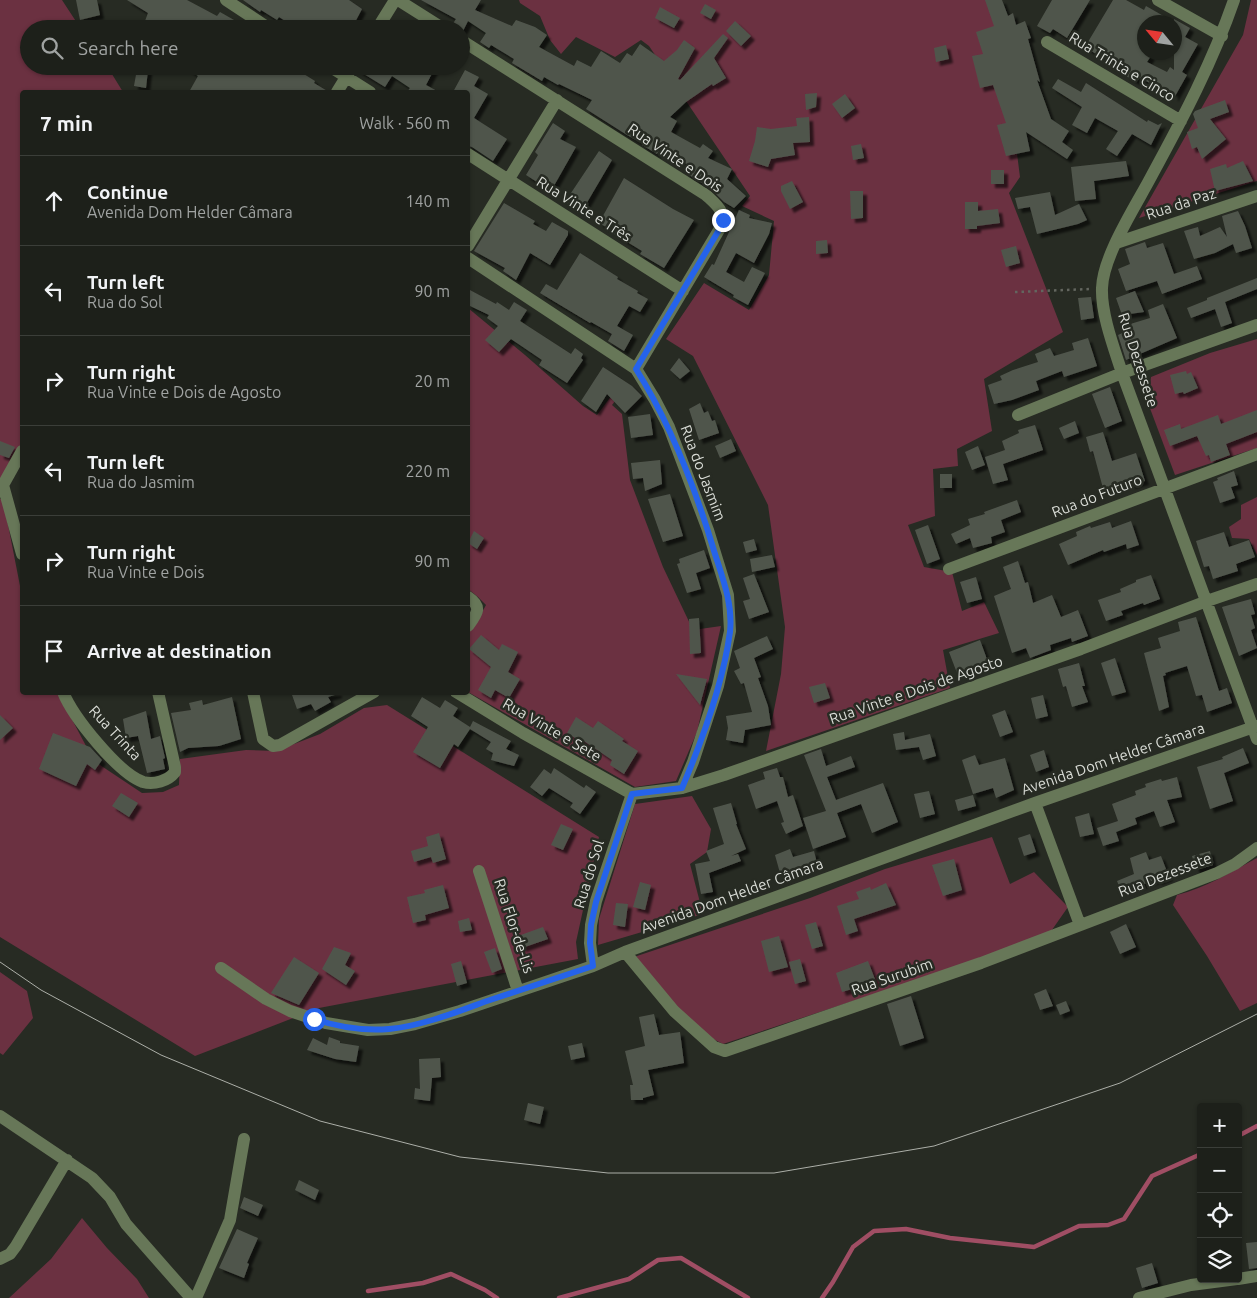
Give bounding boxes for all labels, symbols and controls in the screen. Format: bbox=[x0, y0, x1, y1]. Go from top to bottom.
north arrow bbox=[1137, 15, 1182, 60]
search box bbox=[20, 20, 470, 75]
street label: Rua Trinta e Cinco bbox=[1066, 28, 1178, 105]
icon: search bbox=[38, 34, 66, 62]
text: Search here bbox=[78, 37, 178, 59]
text: 7 min bbox=[40, 111, 93, 135]
text: Walk · 560 m bbox=[359, 114, 450, 132]
street label: Rua Vinte e Dois bbox=[625, 120, 726, 195]
street label: Rua Vinte e Três bbox=[534, 173, 635, 245]
text: Continue bbox=[87, 181, 168, 203]
street label: Rua da Paz bbox=[1144, 184, 1218, 223]
icon: ahead bbox=[40, 187, 68, 215]
text: 140 m bbox=[405, 192, 450, 210]
text: Avenida Dom Helder Câmara bbox=[87, 203, 293, 221]
route end bbox=[712, 209, 735, 232]
text: Turn left bbox=[87, 271, 165, 293]
icon: left bbox=[40, 277, 68, 305]
text: 90 m bbox=[414, 282, 450, 300]
text: Rua do Sol bbox=[87, 293, 162, 311]
street label: Rua Dezessete bbox=[1115, 310, 1162, 409]
text: Turn right bbox=[87, 361, 175, 383]
icon: right bbox=[40, 367, 68, 395]
text: 20 m bbox=[414, 372, 450, 390]
text: Rua Vinte e Dois de Agosto bbox=[87, 383, 281, 401]
street label: Rua do Jasmim bbox=[677, 423, 730, 523]
text: Turn left bbox=[87, 451, 165, 473]
icon: left bbox=[40, 457, 68, 485]
text: 220 m bbox=[405, 462, 450, 480]
street label: Rua do Futuro bbox=[1049, 471, 1144, 521]
text: Rua do Jasmim bbox=[87, 473, 195, 491]
text: Turn right bbox=[87, 541, 175, 563]
icon: right bbox=[40, 547, 68, 575]
text: 90 m bbox=[414, 552, 450, 570]
text: Rua Vinte e Dois bbox=[87, 563, 204, 581]
icon: arrive bbox=[40, 637, 68, 665]
text: Arrive at destination bbox=[87, 640, 272, 662]
street label: Rua Vinte e Dois de Agosto bbox=[827, 652, 1005, 727]
street label: Rua Vinte e Sete bbox=[500, 694, 605, 765]
street label: Rua Trinta bbox=[86, 702, 145, 763]
street label: Avenida Dom Helder Câmara bbox=[1019, 719, 1207, 798]
street label: Rua do Sol bbox=[570, 838, 607, 910]
street label: Rua Dezessete bbox=[1116, 849, 1214, 900]
street label: Avenida Dom Helder Câmara bbox=[638, 855, 825, 936]
street label: Rua Flor-de-Lis bbox=[491, 876, 538, 975]
street label: Rua Surubim bbox=[849, 955, 935, 998]
route start bbox=[303, 1008, 326, 1031]
map controls bbox=[1197, 1103, 1242, 1283]
button: + bbox=[1197, 1103, 1242, 1148]
button: − bbox=[1197, 1148, 1242, 1193]
button: locate bbox=[1197, 1193, 1242, 1238]
button: layers bbox=[1197, 1238, 1242, 1283]

